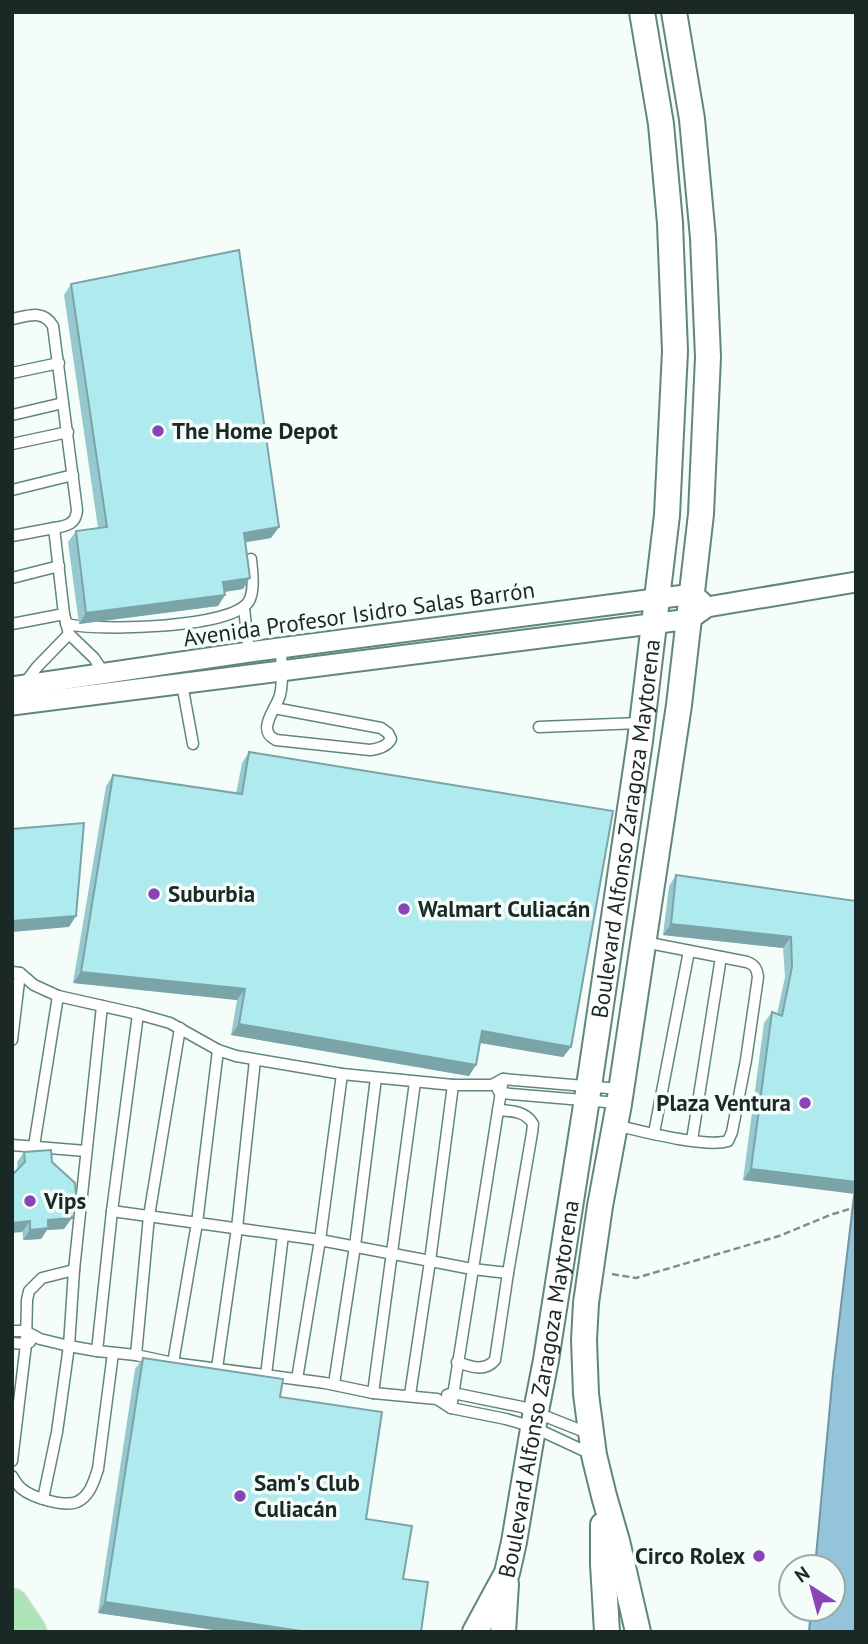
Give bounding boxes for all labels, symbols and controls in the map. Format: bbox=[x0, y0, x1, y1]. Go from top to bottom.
place label: The Home Depot bbox=[172, 416, 338, 445]
marker: The Home Depot bbox=[150, 423, 166, 439]
street label: Avenida Profesor Isidro Salas Barrón bbox=[181, 574, 537, 653]
street label: Boulevard Alfonso Zaragoza Maytorena bbox=[584, 637, 666, 1020]
place label: Suburbia bbox=[168, 879, 255, 908]
marker: Suburbia bbox=[146, 886, 162, 902]
place label: Walmart Culiacán bbox=[418, 894, 590, 923]
marker: Walmart Culiacán bbox=[396, 901, 412, 917]
place label: Plaza Ventura bbox=[656, 1088, 791, 1117]
marker: Plaza Ventura bbox=[797, 1095, 813, 1111]
place label: Vips bbox=[43, 1186, 86, 1215]
marker: Vips bbox=[22, 1193, 38, 1209]
street label: Boulevard Alfonso Zaragoza Maytorena bbox=[491, 1198, 585, 1580]
place label: Sam's Club Culiacán bbox=[254, 1468, 360, 1523]
marker: Sam's Club Culiacán bbox=[232, 1488, 248, 1504]
place label: Circo Rolex bbox=[635, 1541, 745, 1570]
marker: Circo Rolex bbox=[751, 1548, 767, 1564]
north arrow bbox=[777, 1553, 847, 1623]
text: N bbox=[790, 1561, 814, 1588]

